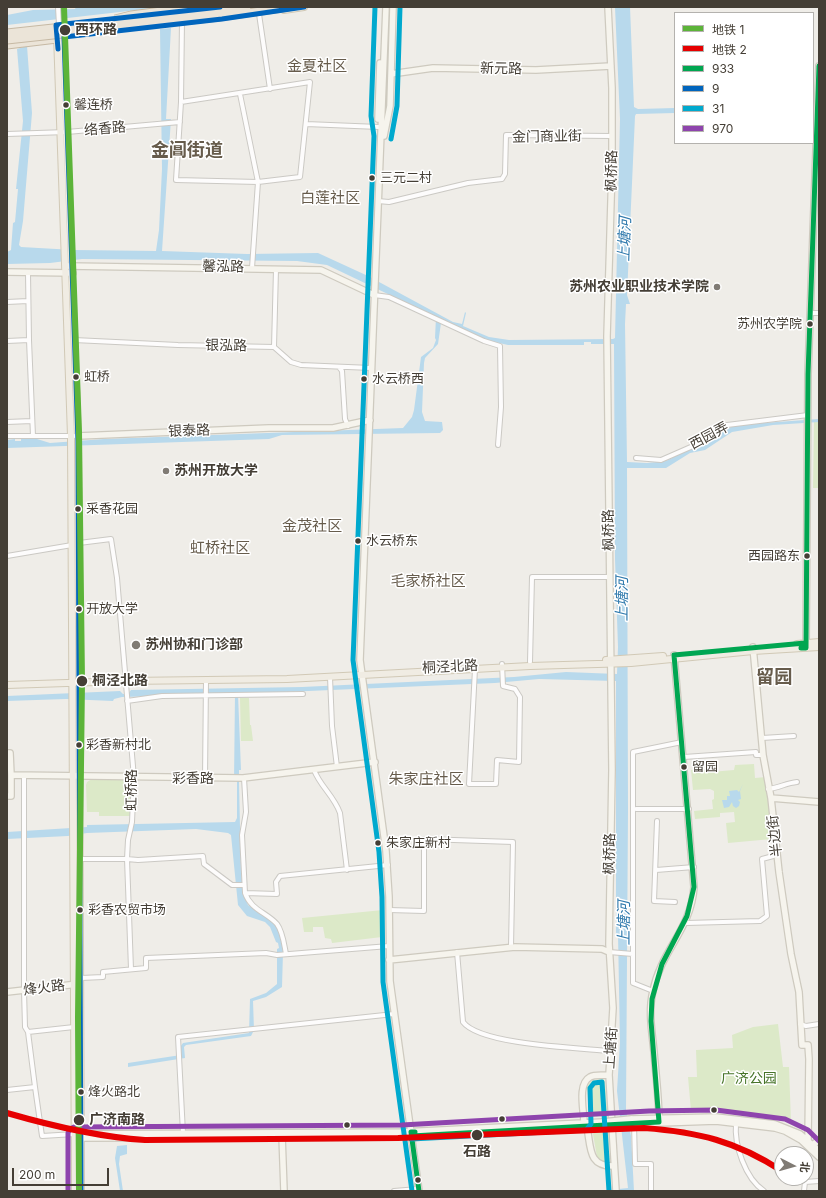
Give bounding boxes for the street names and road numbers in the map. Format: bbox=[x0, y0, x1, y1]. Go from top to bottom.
street label: 新元路 bbox=[480, 60, 522, 78]
street label: 络香路 bbox=[83, 119, 127, 139]
street label: 金门商业街 bbox=[512, 128, 582, 146]
street label: 枫桥路 bbox=[603, 150, 621, 192]
street label: 馨泓路 bbox=[202, 258, 244, 276]
street label: 银泓路 bbox=[205, 337, 247, 355]
street label: 西园弄 bbox=[687, 419, 731, 453]
street label: 银泰路 bbox=[168, 422, 210, 440]
street label: 枫桥路 bbox=[600, 509, 618, 551]
street label: 桐泾北路 bbox=[422, 657, 478, 677]
street label: 虹桥路 bbox=[124, 769, 140, 811]
street label: 彩香路 bbox=[172, 771, 214, 787]
street label: 半边街 bbox=[764, 814, 786, 858]
street label: 枫桥路 bbox=[601, 833, 619, 875]
street label: 烽火路 bbox=[22, 977, 66, 999]
street label: 上塘街 bbox=[601, 1026, 621, 1070]

